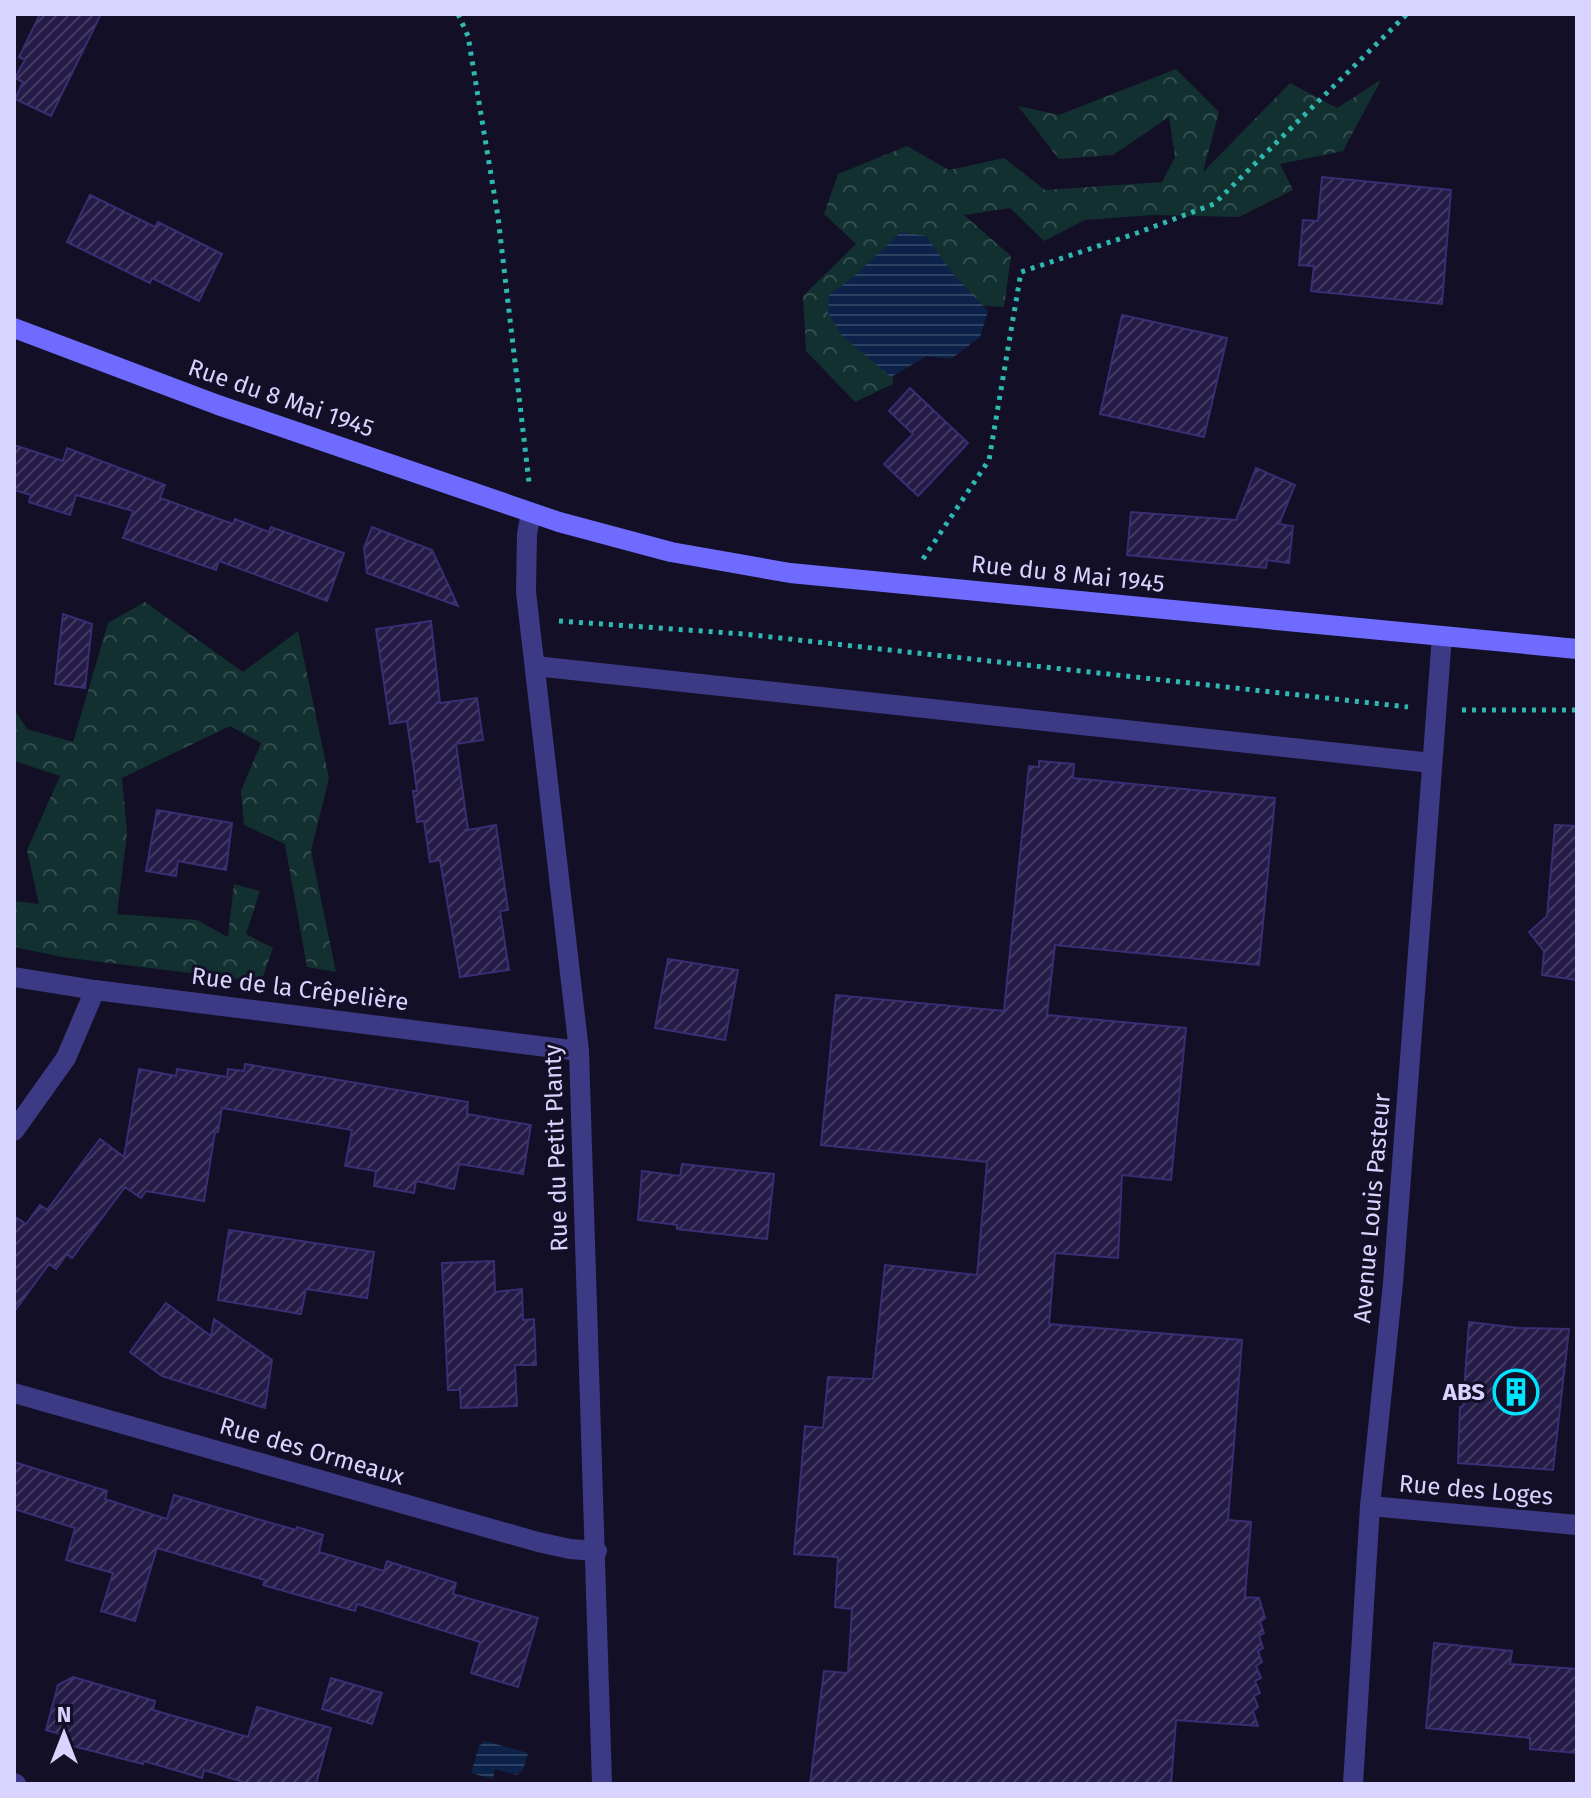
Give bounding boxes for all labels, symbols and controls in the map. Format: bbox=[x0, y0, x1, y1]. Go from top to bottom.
street label: Rue du 8 Mai 1945 bbox=[185, 353, 377, 443]
street label: Rue du 8 Mai 1945 bbox=[970, 550, 1166, 598]
street label: Rue de la Crêpelière bbox=[190, 962, 410, 1016]
street label: Rue du Petit Planty bbox=[538, 1044, 574, 1252]
street label: Avenue Louis Pasteur bbox=[1348, 1091, 1396, 1324]
building icon: ABS bbox=[1492, 1368, 1540, 1416]
place label: ABS bbox=[1442, 1378, 1485, 1406]
street label: Rue des Ormeaux bbox=[216, 1411, 408, 1491]
street label: Rue des Loges bbox=[1398, 1469, 1554, 1511]
north arrow bbox=[24, 1694, 104, 1774]
text: N bbox=[57, 1701, 71, 1728]

